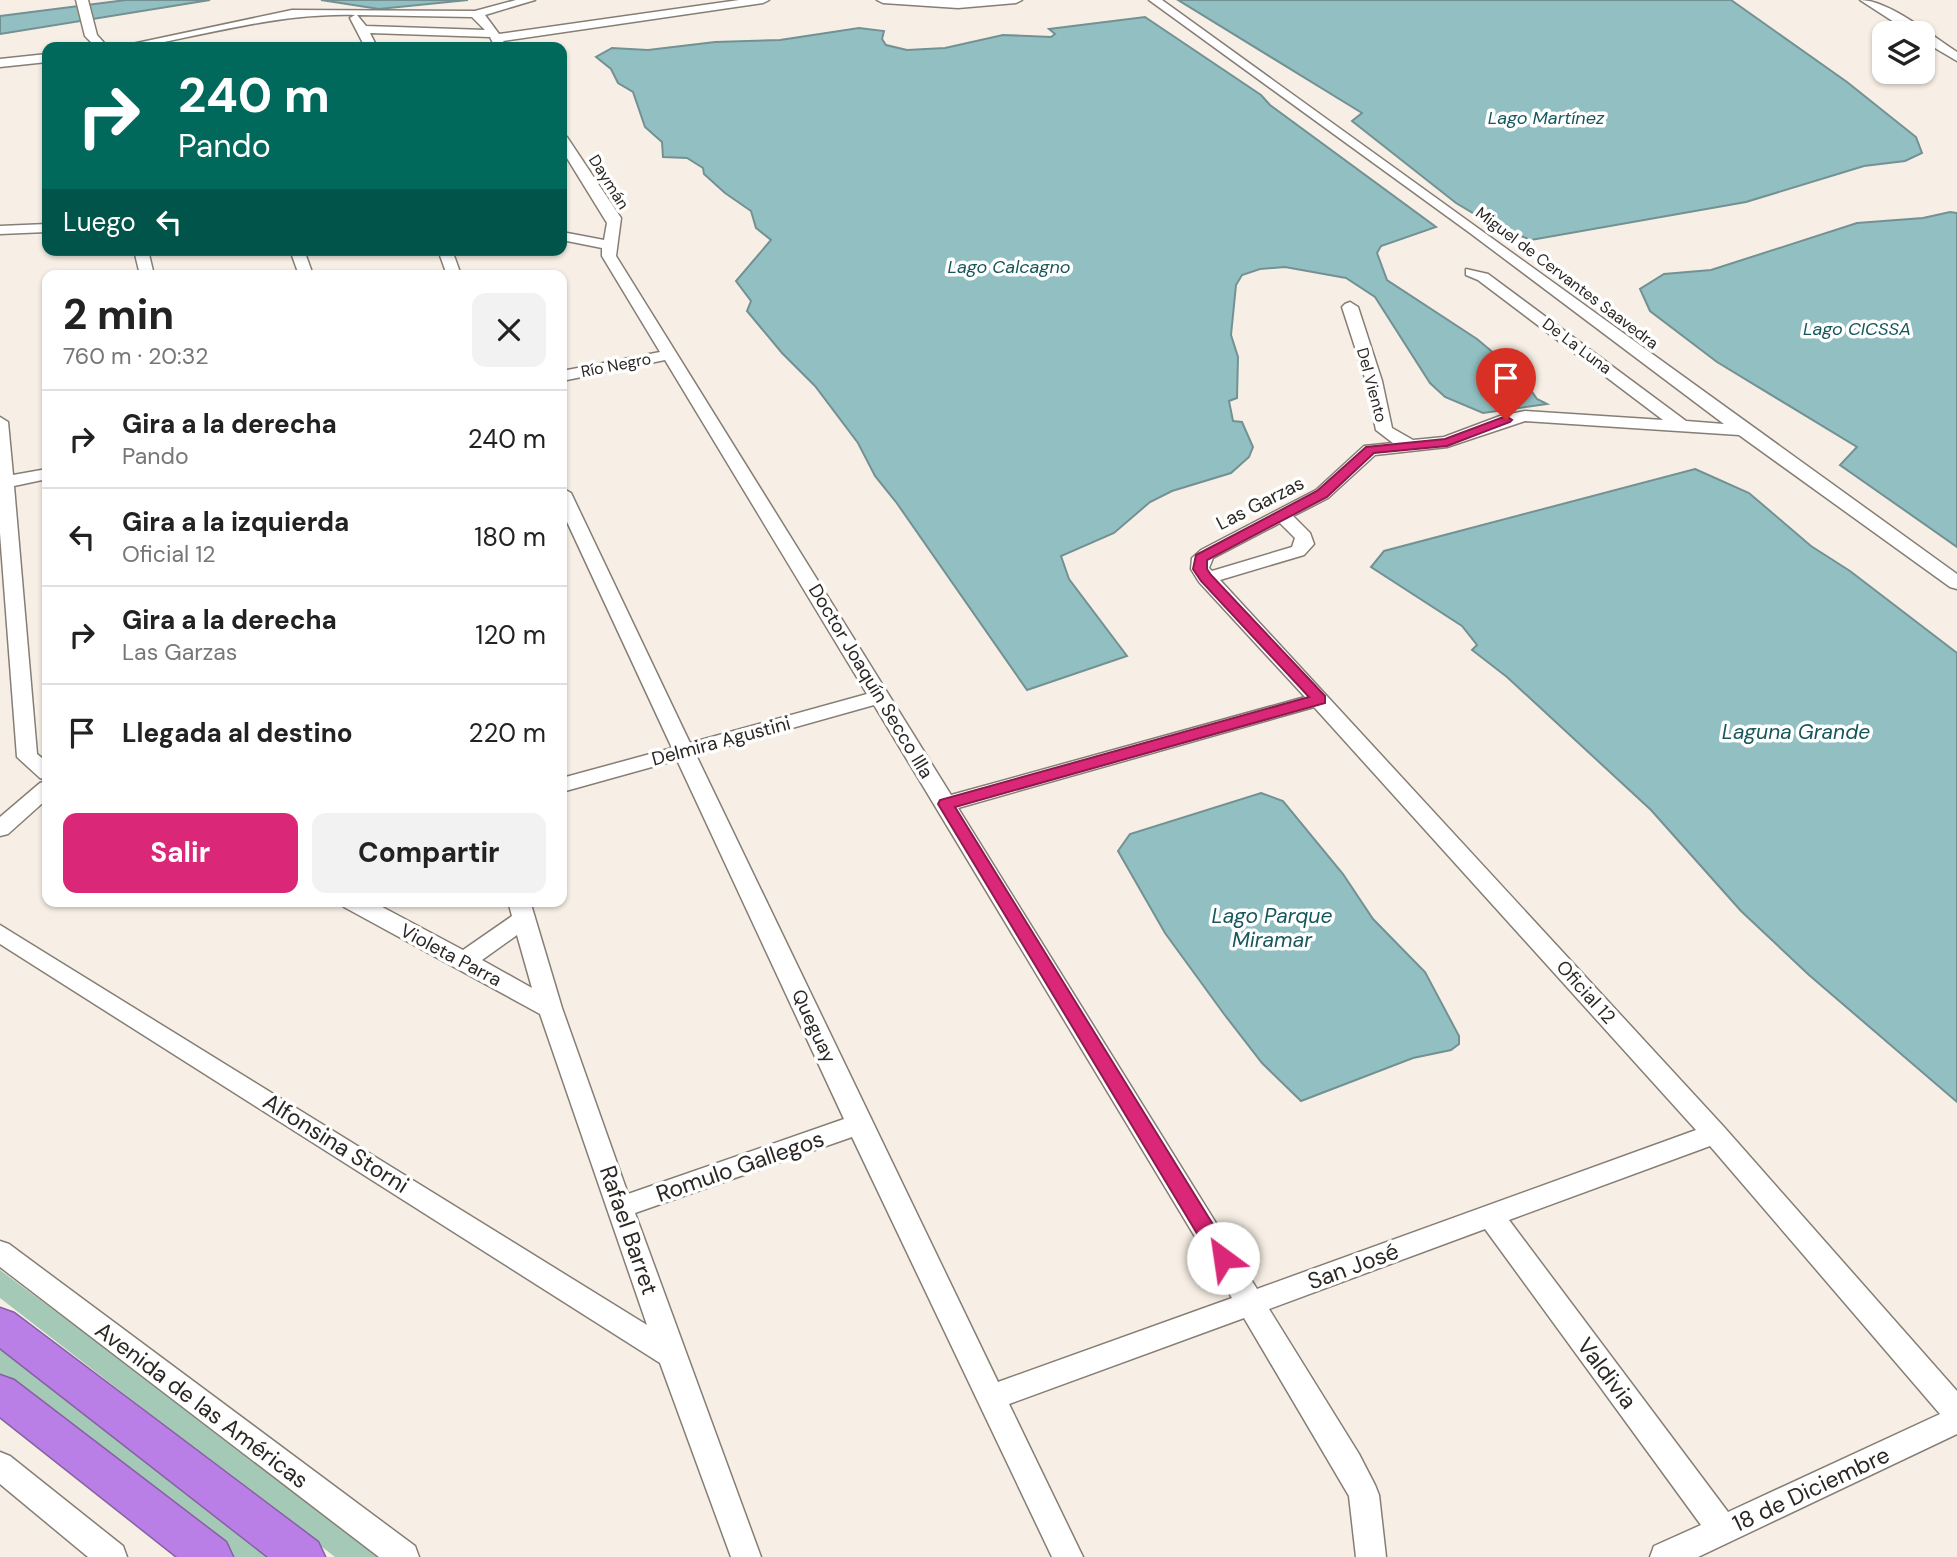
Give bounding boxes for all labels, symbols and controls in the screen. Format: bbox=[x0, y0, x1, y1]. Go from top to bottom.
map controls bbox=[1872, 21, 1935, 84]
button: layers bbox=[1872, 21, 1935, 84]
text: 240 m bbox=[178, 63, 330, 127]
icon: right bbox=[63, 70, 154, 161]
water label: Lago Martínez bbox=[1488, 106, 1605, 130]
text: Pando bbox=[178, 125, 271, 167]
street label: Daymán bbox=[584, 151, 634, 213]
street label: Miguel de Cervantes Saavedra bbox=[1471, 202, 1663, 354]
icon: left bbox=[150, 203, 188, 241]
text: Luego bbox=[63, 205, 136, 239]
water label: Lago Calcagno bbox=[947, 255, 1071, 279]
text: 2 min bbox=[63, 287, 174, 342]
button: close bbox=[472, 293, 546, 367]
street label: De La Luna bbox=[1538, 313, 1616, 379]
water label: Lago CICSSA bbox=[1803, 317, 1911, 341]
text: 760 m · 20:32 bbox=[63, 341, 209, 371]
street label: Del Viento bbox=[1352, 345, 1392, 425]
street label: Río Negro bbox=[579, 348, 653, 382]
pin bbox=[1476, 348, 1536, 420]
icon: arrive bbox=[1487, 359, 1525, 397]
text: Gira a la derecha bbox=[122, 407, 337, 441]
icon: right bbox=[63, 420, 101, 458]
text: 240 m bbox=[468, 422, 546, 456]
text: Pando bbox=[122, 441, 189, 471]
street label: Las Garzas bbox=[1212, 470, 1308, 536]
text: Gira a la izquierda bbox=[122, 505, 349, 539]
icon: left bbox=[63, 518, 101, 556]
text: 180 m bbox=[474, 520, 546, 554]
text: Oficial 12 bbox=[122, 539, 216, 569]
street label: Doctor Joaquín Secco Illa bbox=[803, 579, 939, 783]
text: Gira a la derecha bbox=[122, 603, 337, 637]
icon: right bbox=[63, 616, 101, 654]
text: 120 m bbox=[475, 618, 546, 652]
text: Las Garzas bbox=[122, 637, 237, 667]
street label: Delmira Agustini bbox=[649, 710, 793, 772]
icon: arrive bbox=[63, 714, 101, 752]
text: Llegada al destino bbox=[122, 716, 353, 750]
text: 220 m bbox=[468, 716, 546, 750]
water label: Laguna Grande bbox=[1722, 718, 1870, 746]
button: Salir bbox=[63, 813, 298, 893]
button: Compartir bbox=[312, 813, 546, 893]
water label: Lago Parque Miramar bbox=[1212, 902, 1332, 954]
street label: Violeta Parra bbox=[396, 918, 506, 992]
street label: Oficial 12 bbox=[1551, 955, 1621, 1029]
street label: Queguay bbox=[786, 985, 842, 1067]
street label: Alfonsina Storni bbox=[257, 1086, 415, 1200]
street label: Romulo Gallegos bbox=[652, 1123, 828, 1209]
street label: Rafael Barret bbox=[593, 1161, 665, 1299]
position arrow bbox=[1186, 1221, 1260, 1295]
street label: San José bbox=[1303, 1236, 1403, 1296]
street label: Avenida de las Américas bbox=[89, 1315, 315, 1495]
street label: Valdivia bbox=[1570, 1331, 1644, 1415]
street label: 18 de Diciembre bbox=[1728, 1439, 1894, 1539]

